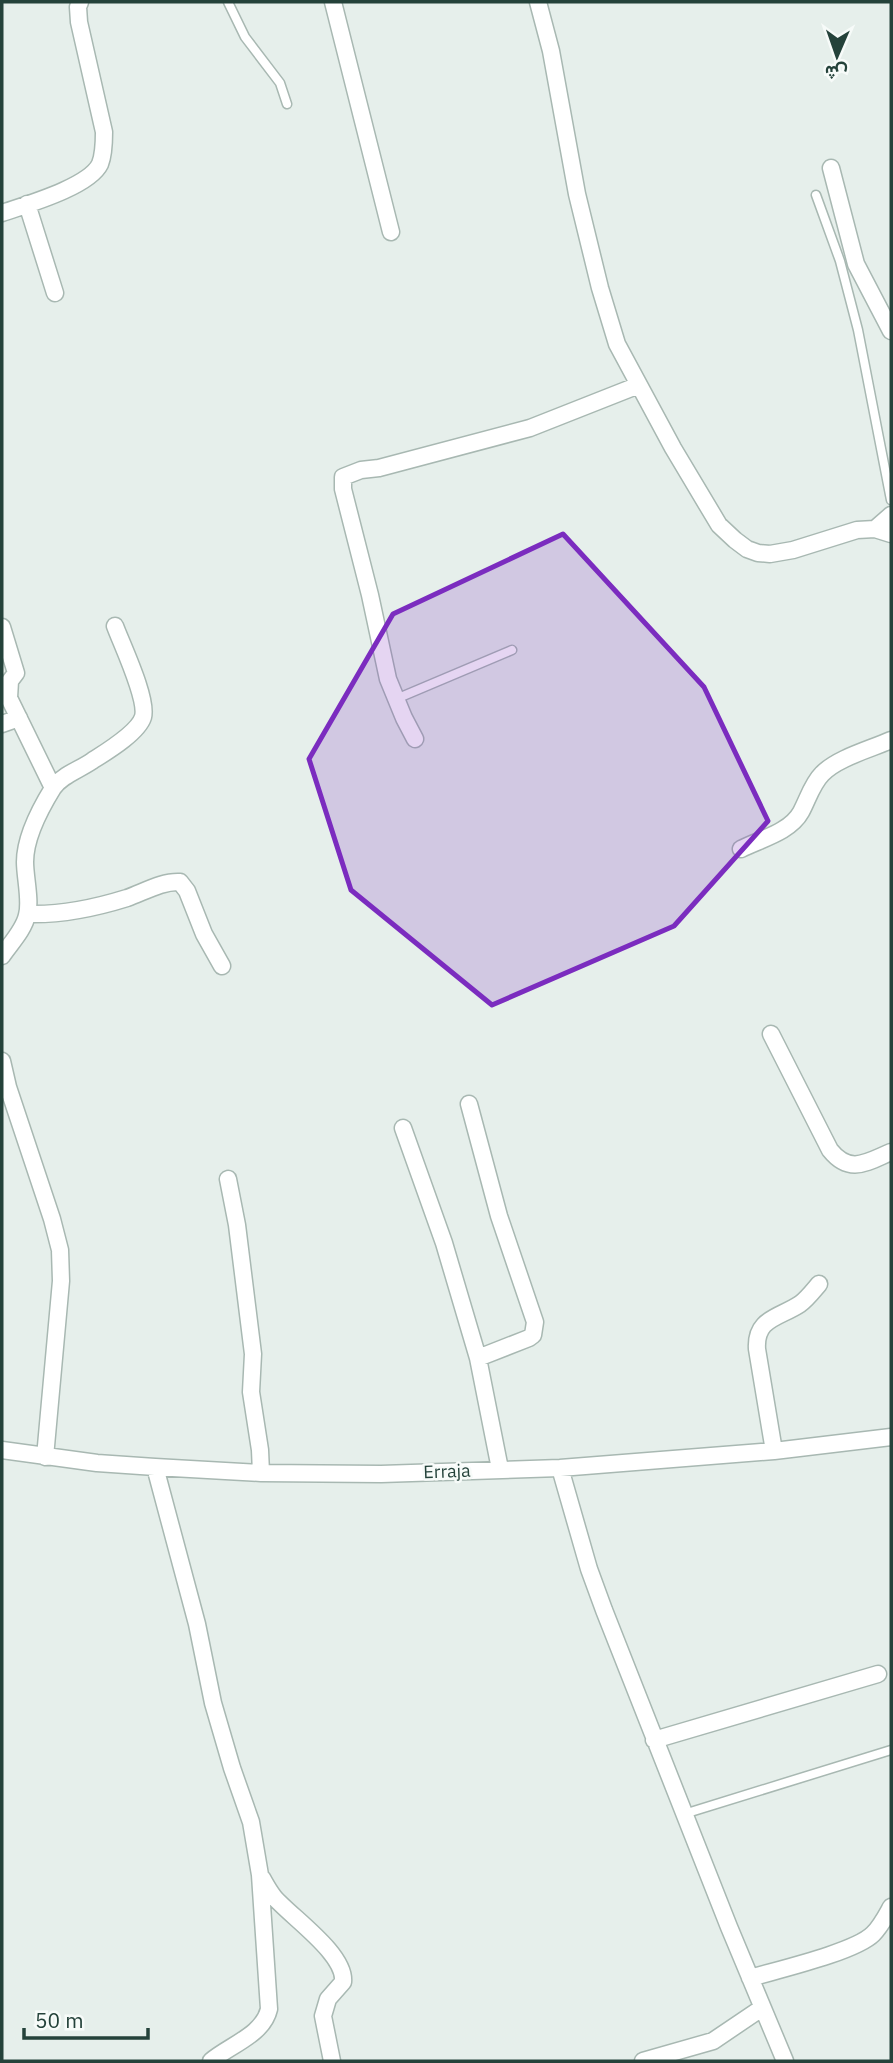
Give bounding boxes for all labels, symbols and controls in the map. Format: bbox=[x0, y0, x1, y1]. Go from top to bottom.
north arrow bbox=[802, 21, 872, 91]
text: ش bbox=[824, 61, 848, 85]
street label: Erraja bbox=[423, 1459, 471, 1483]
scale bar bbox=[24, 1996, 149, 2040]
text: 50 m bbox=[35, 2006, 84, 2034]

